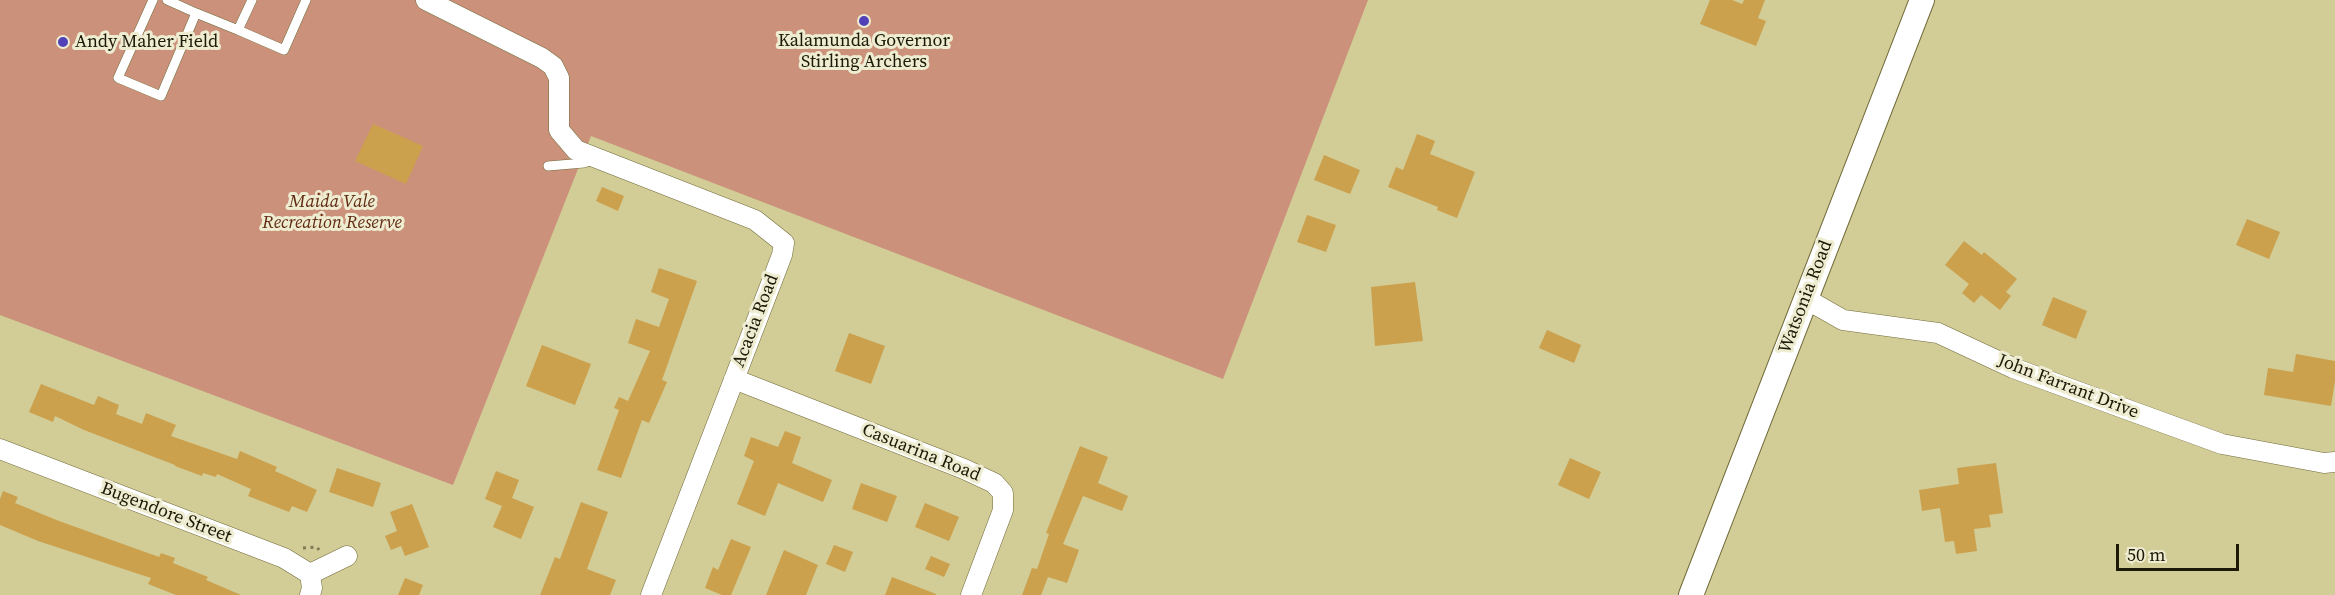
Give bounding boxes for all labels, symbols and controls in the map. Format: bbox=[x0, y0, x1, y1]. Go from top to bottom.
marker: Kalamunda Governor Stirling Archers bbox=[857, 14, 871, 28]
place label: Kalamunda Governor Stirling Archers bbox=[778, 30, 950, 72]
place label: Andy Maher Field bbox=[75, 31, 218, 53]
marker: Andy Maher Field bbox=[56, 35, 70, 49]
park label: Maida Vale Recreation Reserve bbox=[262, 191, 402, 234]
street label: Watsonia Road bbox=[1775, 237, 1837, 357]
street label: Acacia Road bbox=[728, 271, 784, 371]
street label: John Farrant Drive bbox=[1995, 350, 2141, 424]
street label: Casuarina Road bbox=[859, 419, 983, 487]
street label: Bugendore Street bbox=[98, 478, 234, 548]
scale bar bbox=[2119, 532, 2242, 570]
text: 50 m bbox=[2127, 542, 2165, 567]

